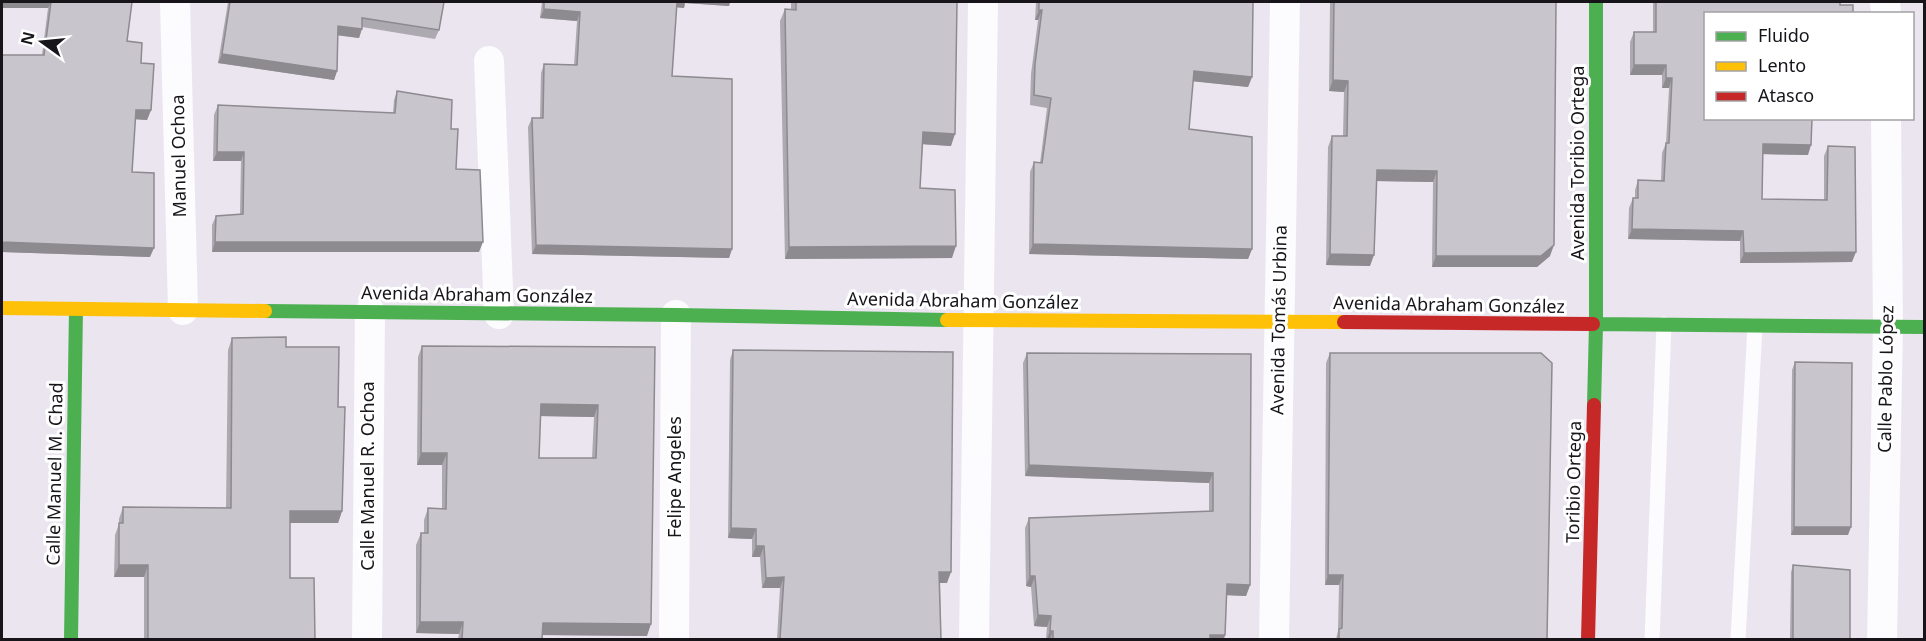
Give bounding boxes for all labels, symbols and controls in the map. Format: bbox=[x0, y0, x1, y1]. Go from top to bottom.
north arrow bbox=[12, 12, 72, 72]
legend bbox=[1704, 12, 1914, 120]
text: Fluido bbox=[1758, 23, 1810, 47]
text: N bbox=[15, 29, 40, 47]
text: Lento bbox=[1758, 53, 1806, 77]
street label: Avenida Toribio Ortega bbox=[1565, 66, 1589, 260]
text: Atasco bbox=[1758, 83, 1814, 107]
street label: Manuel Ochoa bbox=[165, 94, 191, 218]
street label: Avenida Tomás Urbina bbox=[1264, 225, 1292, 415]
street label: Avenida Abraham González bbox=[361, 280, 593, 308]
street label: Avenida Abraham González bbox=[847, 286, 1079, 314]
street label: Avenida Abraham González bbox=[1333, 290, 1565, 318]
street label: Calle Pablo López bbox=[1872, 305, 1898, 453]
street label: Calle Manuel R. Ochoa bbox=[355, 381, 379, 571]
street label: Calle Manuel M. Chad bbox=[40, 382, 68, 566]
street label: Felipe Angeles bbox=[662, 416, 686, 538]
street label: Toribio Ortega bbox=[1560, 421, 1586, 543]

